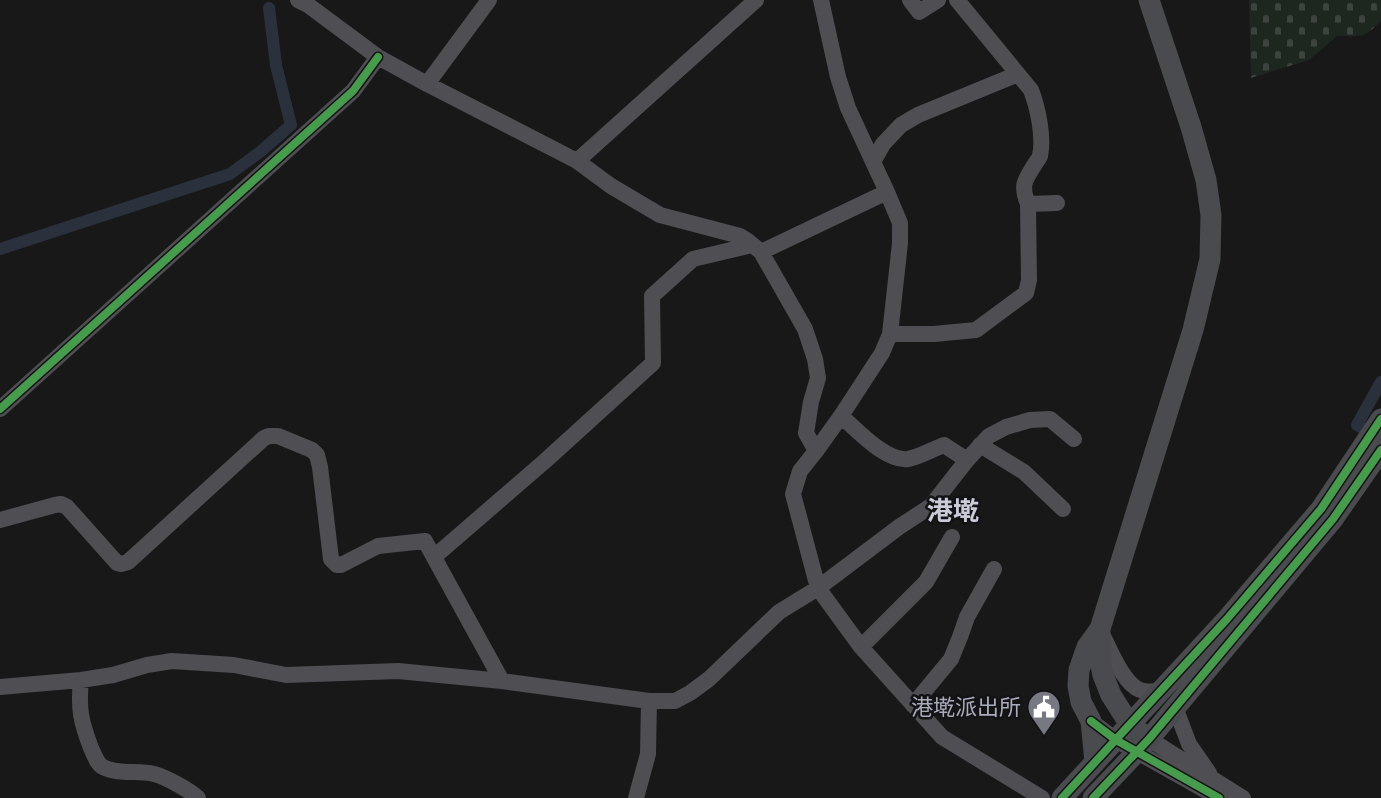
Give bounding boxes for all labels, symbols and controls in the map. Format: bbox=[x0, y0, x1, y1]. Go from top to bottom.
district label: 港墘 bbox=[927, 494, 979, 528]
public building icon: 港墘派出所 bbox=[1026, 689, 1062, 736]
place label: 港墘派出所 bbox=[911, 693, 1021, 721]

